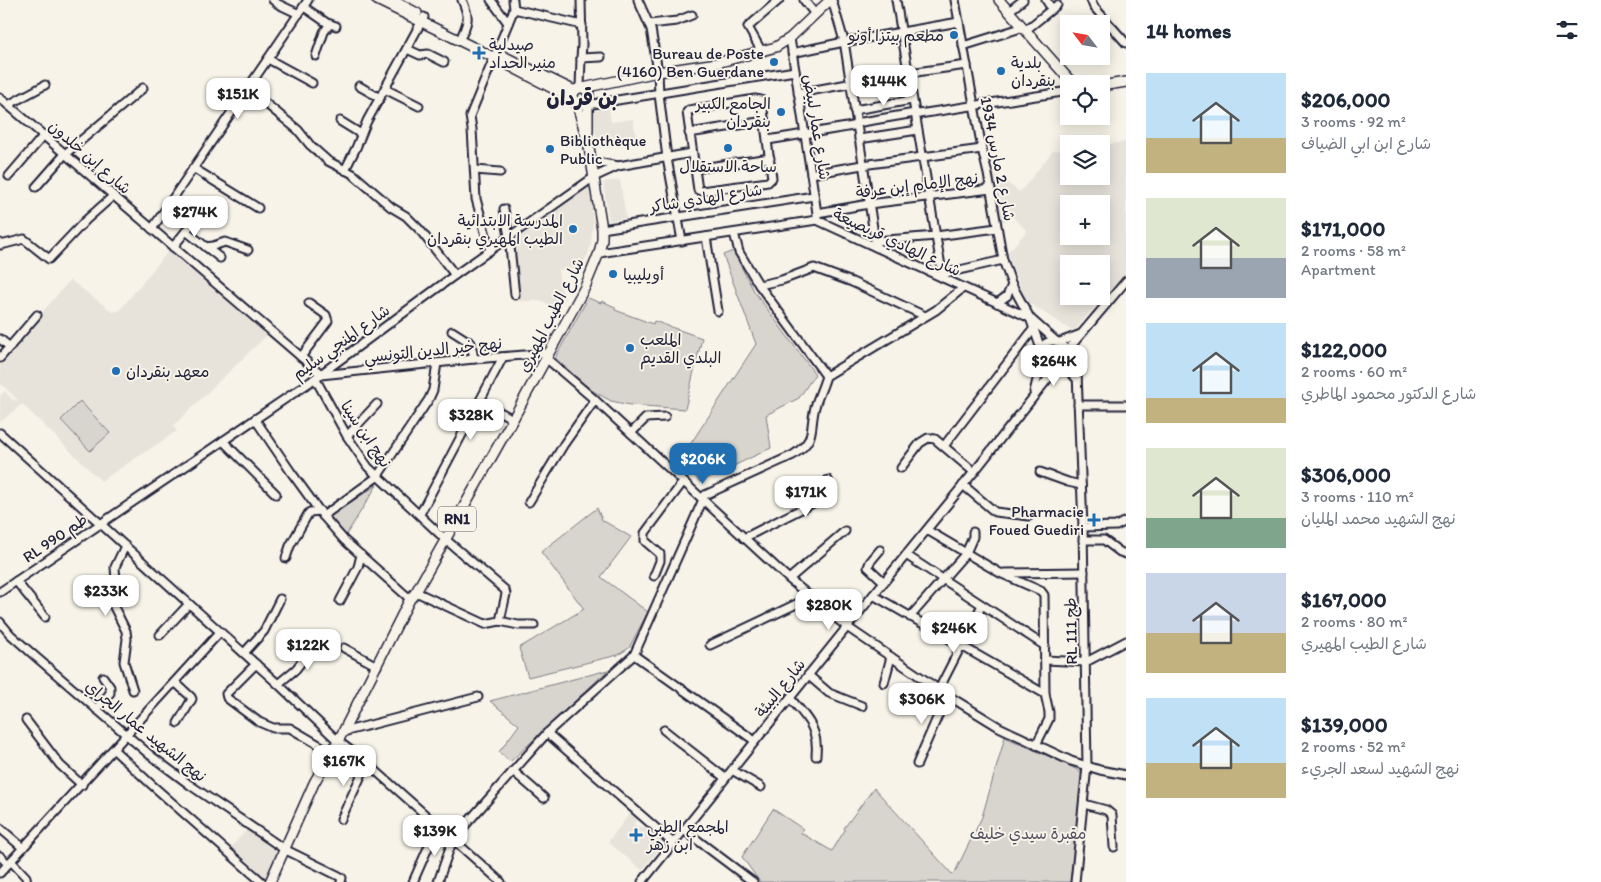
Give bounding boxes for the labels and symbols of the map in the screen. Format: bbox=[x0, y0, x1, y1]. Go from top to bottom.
north arrow bbox=[1060, 15, 1110, 65]
place label: مطعم بيتزا أونو bbox=[846, 26, 944, 48]
marker: مطعم بيتزا أونو bbox=[948, 29, 960, 41]
place label: صيدلية منير الحداد bbox=[489, 35, 556, 72]
place label: Bureau de Poste (4160) Ben Guerdane bbox=[617, 44, 764, 81]
marker: صيدلية منير الحداد bbox=[473, 47, 485, 59]
place label: بلدية بنقردان bbox=[1011, 53, 1056, 90]
marker: Bureau de Poste (4160) Ben Guerdane bbox=[768, 56, 780, 68]
pin: $144K bbox=[849, 64, 919, 107]
marker: بلدية بنقردان bbox=[995, 65, 1007, 77]
street label: شارع عمار لبيض bbox=[797, 73, 835, 181]
pin: $151K bbox=[203, 78, 273, 120]
district label: بن قردان bbox=[546, 85, 618, 111]
place label: الجامع الكبير بنقردان bbox=[694, 94, 771, 131]
street label: شارع 2 مارس 1934 bbox=[975, 95, 1019, 223]
marker: الجامع الكبير بنقردان bbox=[775, 106, 787, 118]
street label: شارع إبن خلدون bbox=[44, 116, 135, 199]
place label: Bibliothèque Public bbox=[560, 131, 646, 168]
marker: ساحة الاستقلال bbox=[722, 142, 734, 154]
marker: Bibliothèque Public bbox=[544, 143, 556, 155]
place label: ساحة الاستقلال bbox=[679, 157, 777, 176]
street label: نهج الإمام إبن عرفة bbox=[855, 168, 980, 205]
street label: شارع الهادي شاكر bbox=[646, 180, 764, 219]
pin: $274K bbox=[160, 196, 230, 238]
street label: شارع الهادي قريصيعة bbox=[829, 204, 964, 282]
place label: المدرسة الابتدائية الطيب المهيري بنقردان bbox=[427, 211, 563, 250]
marker: المدرسة الابتدائية الطيب المهيري بنقردان bbox=[567, 223, 579, 235]
street label: شارع الطيب المهيري bbox=[514, 255, 590, 376]
place label: أويليبيا bbox=[623, 265, 664, 284]
marker: أويليبيا bbox=[607, 268, 619, 280]
street label: شارع المنجي سليم bbox=[289, 300, 396, 388]
place label: الملعب البلدي القديم bbox=[640, 330, 721, 370]
street label: نهج خير الدين التونسي bbox=[363, 333, 504, 372]
marker: الملعب البلدي القديم bbox=[624, 342, 636, 354]
pin: $264K bbox=[1019, 344, 1089, 387]
place label: معهد بنقردان bbox=[126, 362, 210, 381]
marker: معهد بنقردان bbox=[110, 365, 122, 377]
street label: نهج ابن سينا bbox=[336, 397, 395, 472]
pin: $328K bbox=[436, 398, 506, 441]
pin: $206K bbox=[668, 442, 738, 485]
pin: $171K bbox=[771, 476, 841, 518]
place label: Pharmacie Foued Guediri bbox=[989, 502, 1084, 539]
road number: RN1 bbox=[438, 506, 476, 532]
street label: RL طم 990 bbox=[19, 509, 93, 569]
marker: Pharmacie Foued Guediri bbox=[1088, 514, 1100, 526]
pin: $233K bbox=[71, 574, 141, 617]
pin: $280K bbox=[794, 588, 864, 631]
street label: RL طج 111 bbox=[1061, 597, 1082, 665]
pin: $246K bbox=[919, 612, 989, 654]
pin: $122K bbox=[273, 628, 343, 671]
street label: شارع البيئة bbox=[751, 655, 811, 722]
street label: نهج الشهيد عمار الجراي bbox=[80, 676, 210, 787]
pin: $306K bbox=[887, 682, 957, 725]
pin: $167K bbox=[309, 744, 379, 787]
pin: $139K bbox=[400, 814, 470, 857]
place label: المجمع الطبي ابن زهر bbox=[645, 817, 729, 854]
park label: مقبرة سيدي خليف bbox=[970, 824, 1086, 845]
marker: المجمع الطبي ابن زهر bbox=[629, 828, 643, 842]

